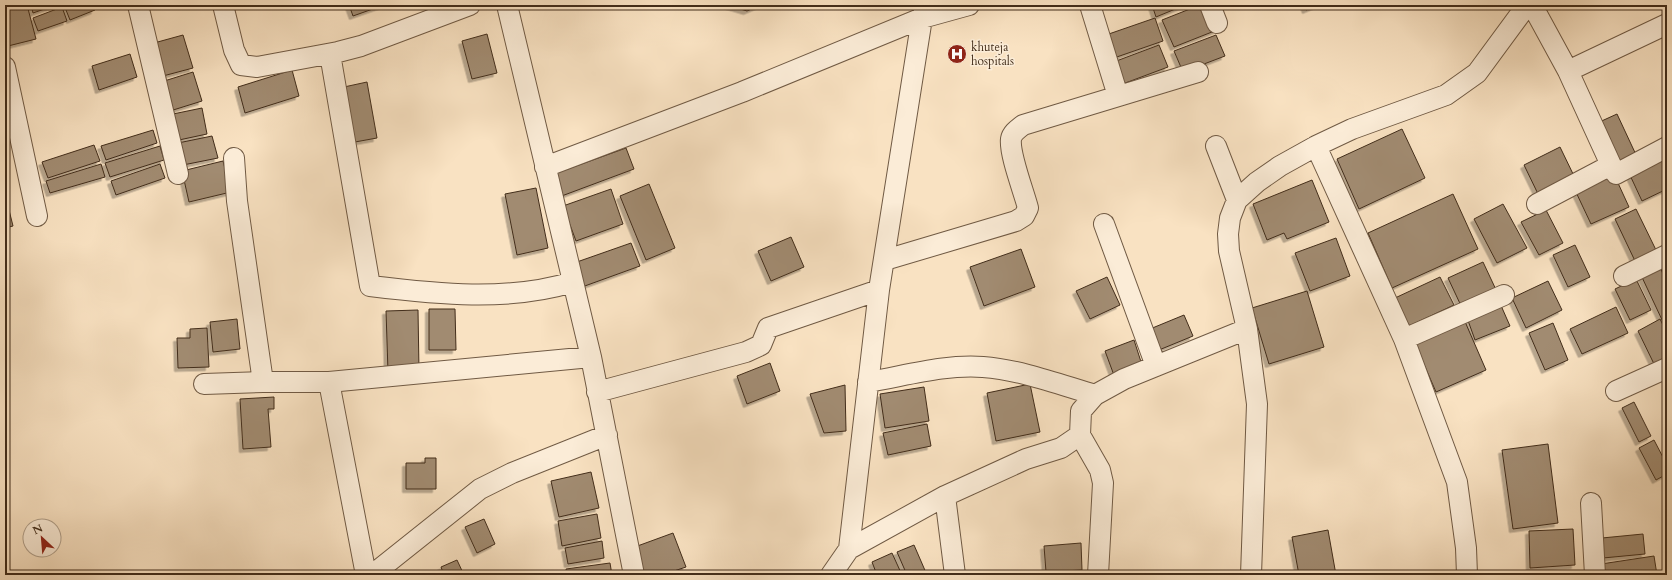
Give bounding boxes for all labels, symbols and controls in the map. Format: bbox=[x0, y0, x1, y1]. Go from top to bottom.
place label: khuteja hospitals bbox=[971, 39, 1014, 69]
hospital icon: khuteja hospitals bbox=[946, 43, 968, 65]
north arrow bbox=[22, 518, 62, 558]
text: N bbox=[30, 520, 46, 538]

